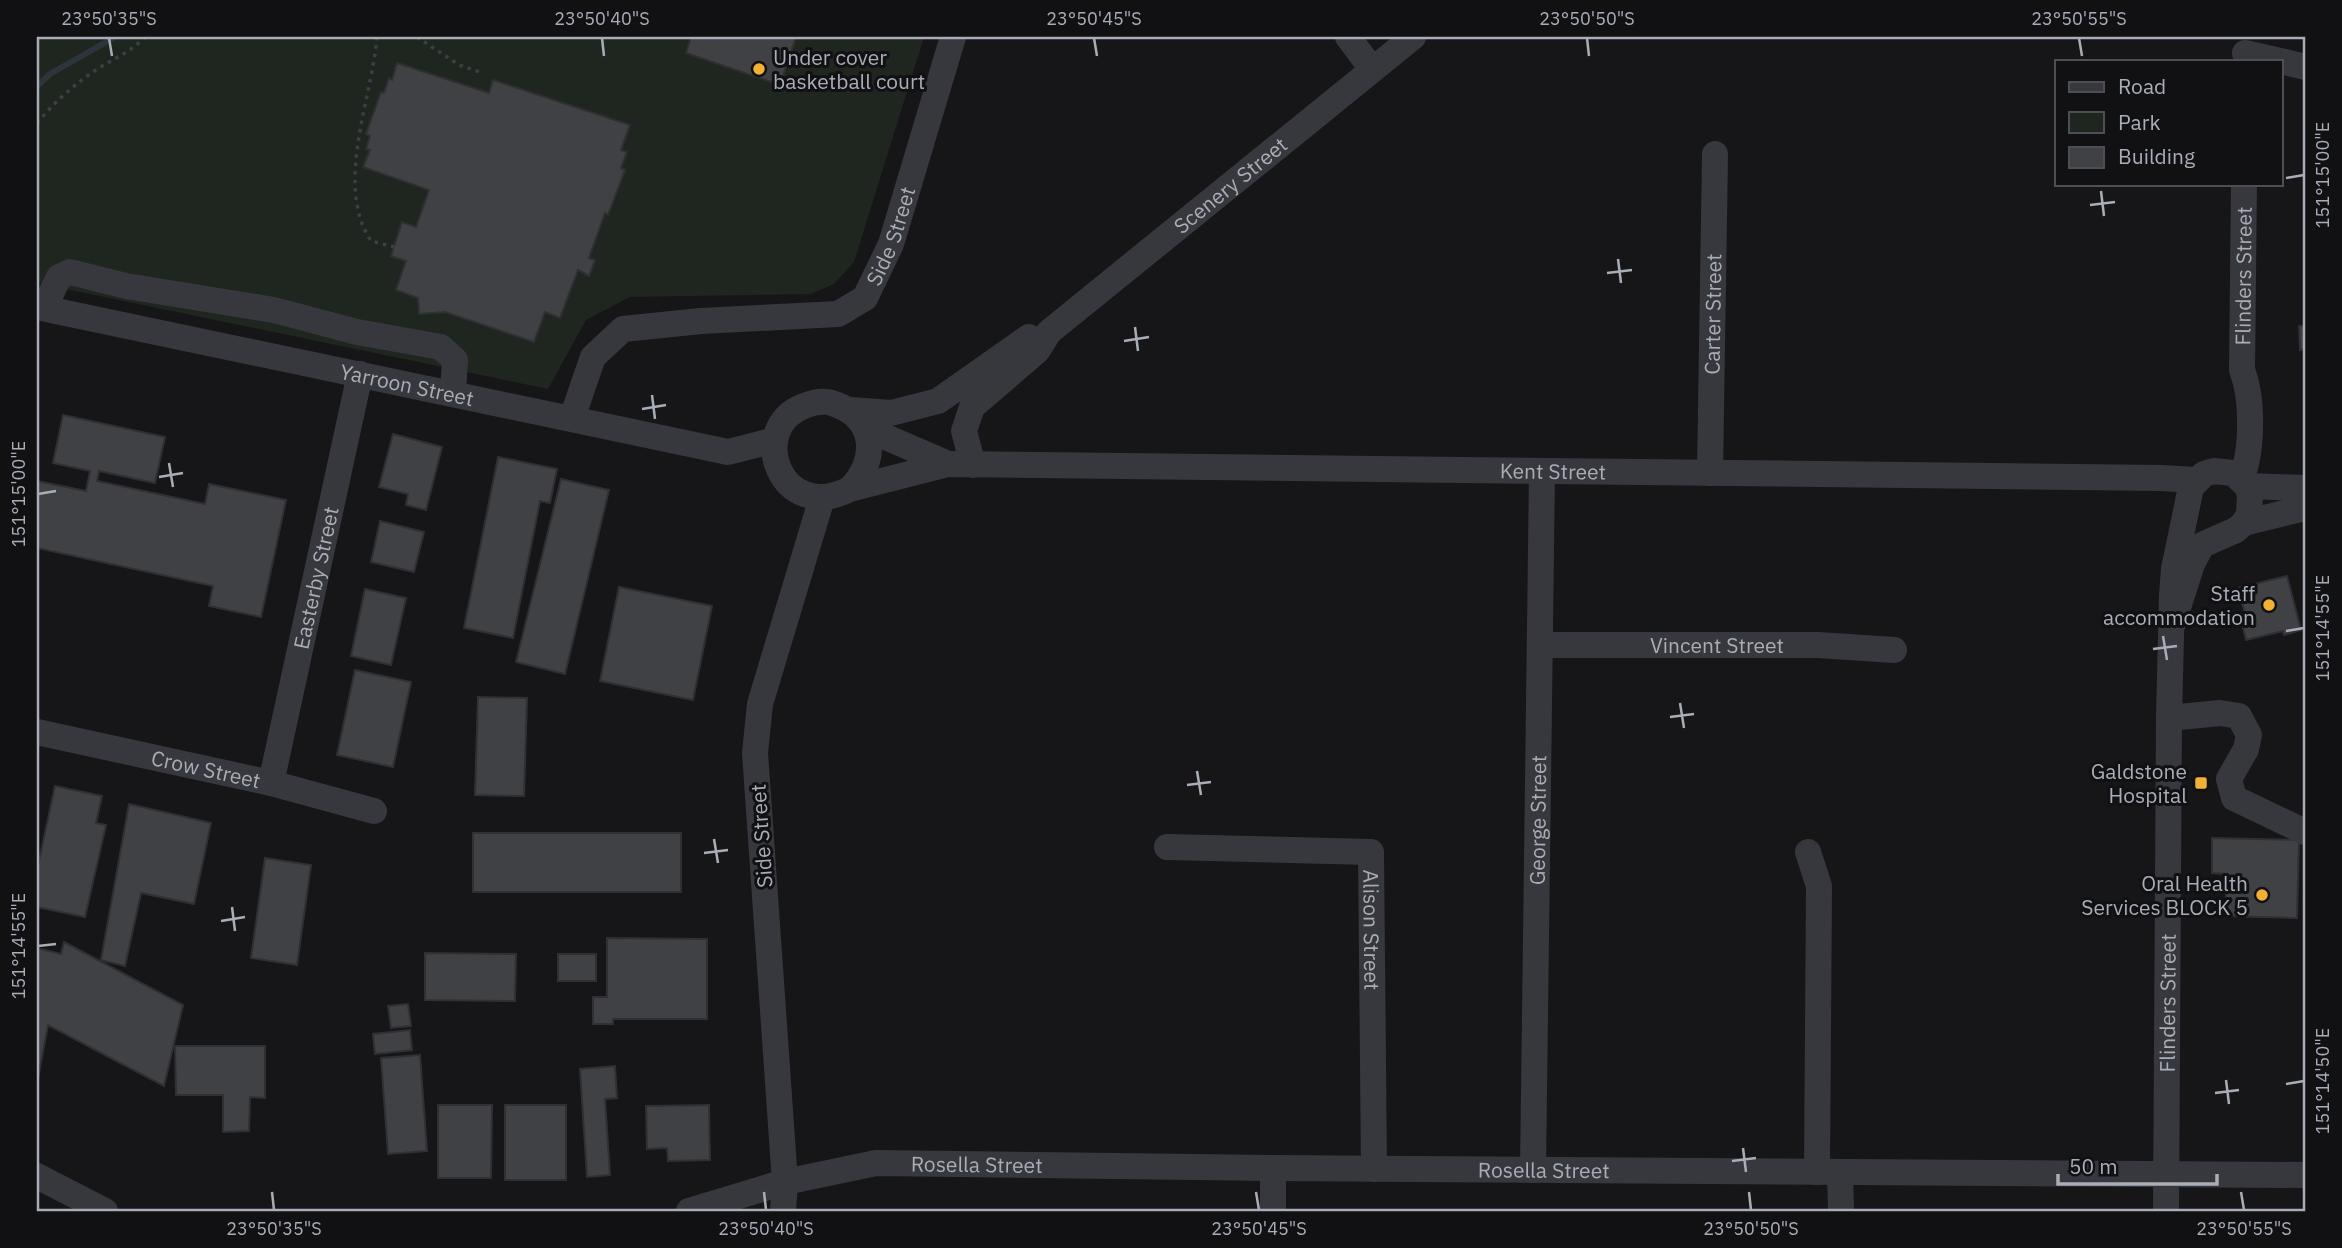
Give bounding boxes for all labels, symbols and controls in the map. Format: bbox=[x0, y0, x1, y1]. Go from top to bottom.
text: 23°50'35"S bbox=[61, 7, 157, 30]
text: 23°50'40"S bbox=[554, 7, 650, 30]
text: 23°50'45"S bbox=[1046, 7, 1142, 30]
text: 23°50'50"S bbox=[1539, 7, 1635, 30]
text: 23°50'55"S bbox=[2031, 7, 2127, 30]
place label: Under cover basketball court bbox=[773, 43, 925, 95]
legend bbox=[2055, 60, 2282, 186]
marker: Under cover basketball court bbox=[751, 61, 767, 77]
text: Road bbox=[2118, 72, 2166, 100]
text: Park bbox=[2118, 108, 2161, 136]
text: 151°15'00"E bbox=[2311, 122, 2334, 228]
street label: Scenery Street bbox=[1168, 131, 1293, 240]
text: Building bbox=[2118, 142, 2195, 170]
street label: Side Street bbox=[859, 183, 921, 290]
street label: Flinders Street bbox=[2228, 206, 2258, 346]
street label: Carter Street bbox=[1698, 253, 1727, 375]
street label: Yarroon Street bbox=[338, 357, 476, 412]
text: 151°15'00"E bbox=[7, 441, 30, 547]
street label: Kent Street bbox=[1500, 456, 1606, 486]
street label: Easterby Street bbox=[287, 504, 345, 652]
text: 151°14'55"E bbox=[2311, 575, 2334, 681]
place label: Staff accommodation bbox=[2103, 579, 2255, 631]
marker: Staff accommodation bbox=[2261, 597, 2277, 613]
street label: Vincent Street bbox=[1650, 631, 1784, 659]
street label: Crow Street bbox=[149, 743, 263, 794]
street label: George Street bbox=[1523, 755, 1552, 885]
place label: Galdstone Hospital bbox=[2091, 757, 2187, 809]
marker: Galdstone Hospital bbox=[2193, 775, 2209, 791]
street label: Side Street bbox=[743, 783, 779, 889]
street label: Alison Street bbox=[1357, 869, 1386, 991]
place label: Oral Health Services BLOCK 5 bbox=[2081, 869, 2248, 921]
marker: Oral Health Services BLOCK 5 bbox=[2254, 887, 2270, 903]
text: 151°14'55"E bbox=[7, 893, 30, 999]
street label: Flinders Street bbox=[2153, 933, 2182, 1073]
text: 151°14'50"E bbox=[2311, 1028, 2334, 1134]
scale bar bbox=[2058, 1143, 2218, 1187]
street label: Rosella Street bbox=[911, 1149, 1043, 1179]
text: 50 m bbox=[2069, 1152, 2118, 1180]
street label: Rosella Street bbox=[1478, 1155, 1610, 1184]
text: 23°50'35"S bbox=[226, 1217, 322, 1240]
text: 23°50'40"S bbox=[718, 1217, 814, 1240]
text: 23°50'45"S bbox=[1211, 1217, 1307, 1240]
text: 23°50'50"S bbox=[1703, 1217, 1799, 1240]
text: 23°50'55"S bbox=[2196, 1217, 2292, 1240]

